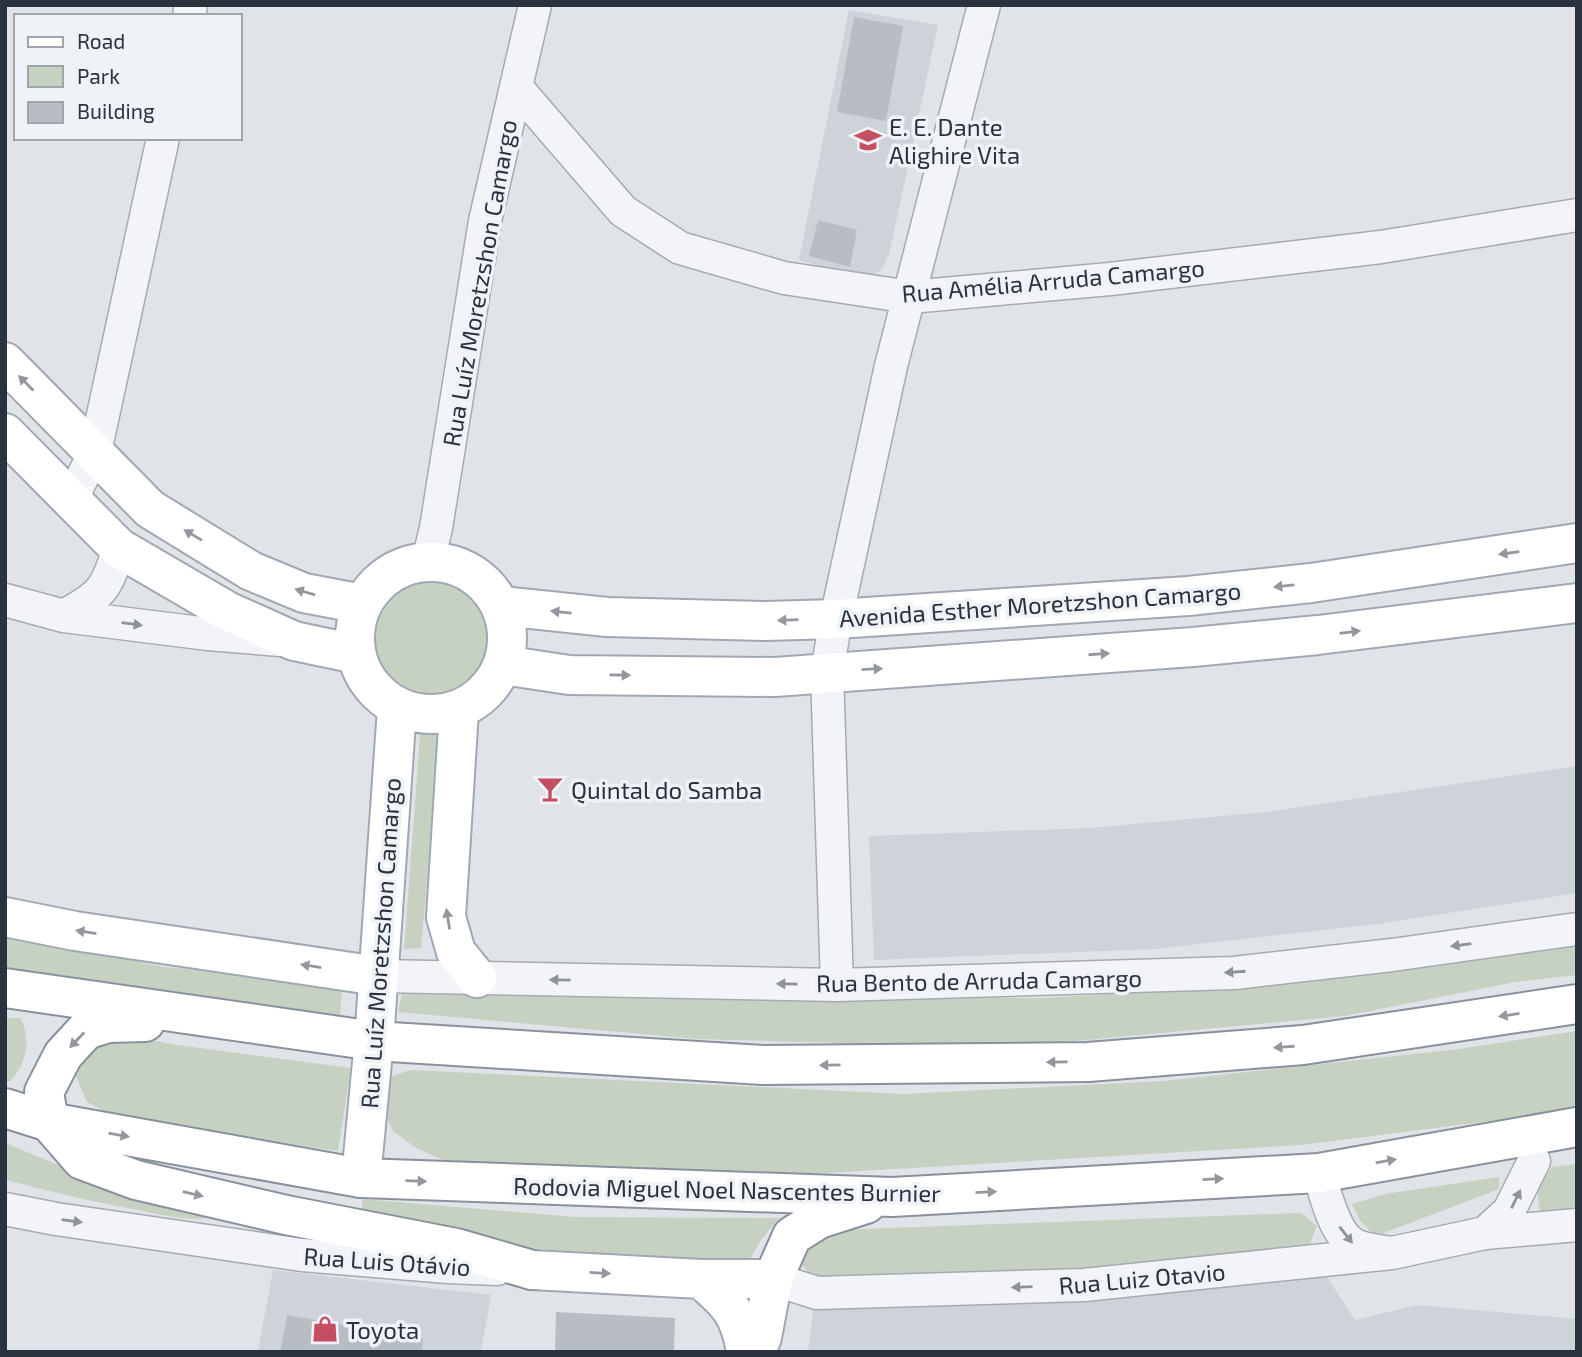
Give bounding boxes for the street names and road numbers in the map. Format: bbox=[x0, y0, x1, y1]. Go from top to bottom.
street label: Rua Luíz Moretzshon Camargo bbox=[436, 117, 522, 449]
street label: Rua Amélia Arruda Camargo bbox=[900, 252, 1206, 308]
street label: Avenida Esther Moretzshon Camargo bbox=[838, 575, 1242, 633]
street label: Rua Luíz Moretzshon Camargo bbox=[354, 777, 406, 1109]
street label: Rua Bento de Arruda Camargo bbox=[816, 963, 1142, 997]
street label: Rodovia Miguel Noel Nascentes Burnier bbox=[513, 1171, 941, 1207]
street label: Rua Luis Otávio bbox=[303, 1241, 471, 1281]
street label: Rua Luiz Otavio bbox=[1057, 1256, 1227, 1300]

